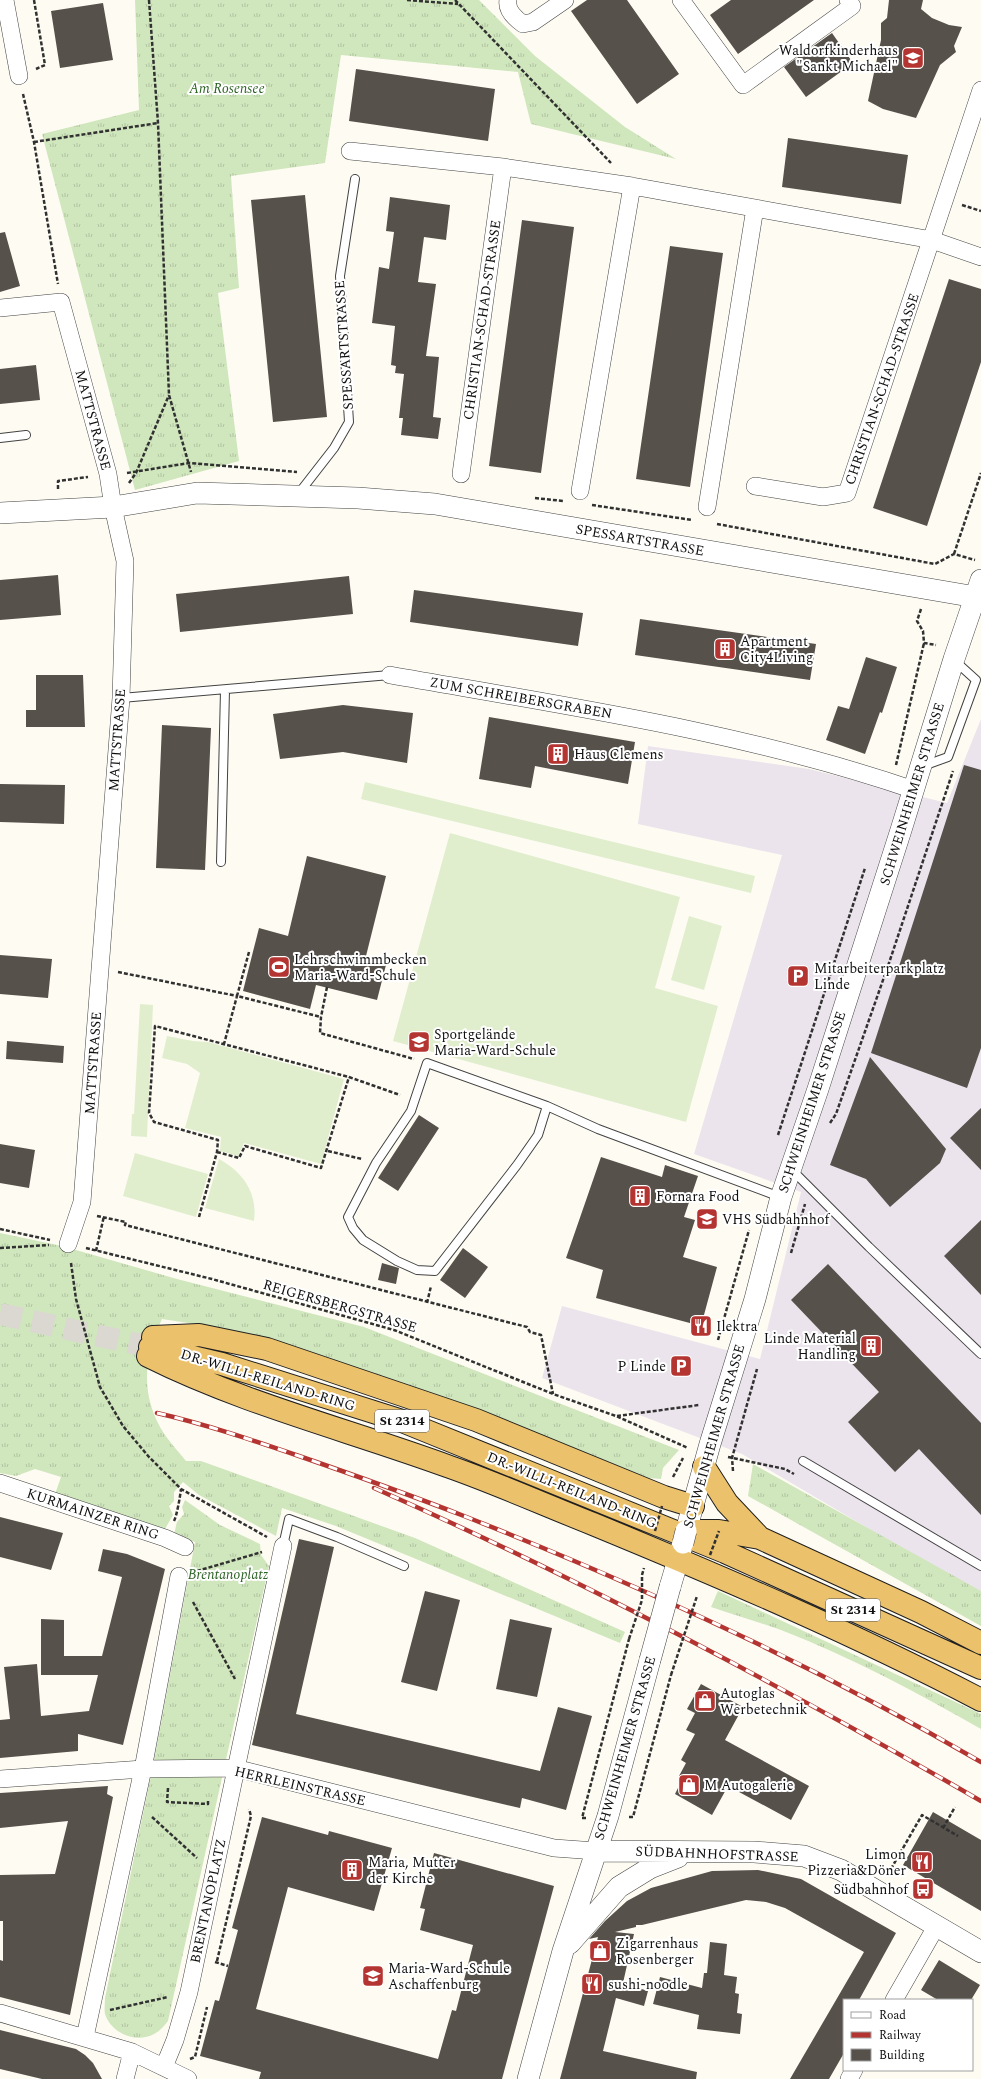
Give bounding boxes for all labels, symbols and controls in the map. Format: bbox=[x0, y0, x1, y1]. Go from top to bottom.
place label: Waldorfkinderhaus "Sankt Michael" bbox=[779, 40, 898, 77]
school or university icon: Waldorfkinderhaus "Sankt Michael" bbox=[900, 45, 926, 71]
park label: Am Rosensee bbox=[188, 78, 265, 99]
street label: CHRISTIAN-SCHAD-STRASSE bbox=[458, 219, 506, 421]
street label: SPESSARTSTRASSE bbox=[329, 279, 359, 411]
street label: CHRISTIAN-SCHAD-STRASSE bbox=[839, 290, 925, 488]
street label: MATTSTRASSE bbox=[70, 367, 116, 473]
street label: SPESSARTSTRASSE bbox=[574, 518, 706, 562]
place label: Apartment City4Living bbox=[740, 631, 813, 668]
building icon: Apartment City4Living bbox=[712, 636, 738, 662]
street label: ZUM SCHREIBERSGRABEN bbox=[428, 672, 614, 724]
street label: MATTSTRASSE bbox=[103, 688, 131, 792]
street label: SCHWEINHEIMER STRASSE bbox=[874, 700, 950, 888]
building icon: Haus Clemens bbox=[545, 741, 571, 767]
place label: Haus Clemens bbox=[574, 744, 664, 765]
place label: Lehrschwimmbecken Maria-Ward-Schule bbox=[294, 949, 427, 986]
sports icon: Lehrschwimmbecken Maria-Ward-Schule bbox=[266, 954, 292, 980]
place label: Mitarbeiterparkplatz Linde bbox=[814, 958, 944, 995]
parking icon: Mitarbeiterparkplatz Linde bbox=[785, 963, 811, 989]
street label: SCHWEINHEIMER STRASSE bbox=[773, 1008, 851, 1196]
street label: MATTSTRASSE bbox=[79, 1011, 107, 1115]
place label: Sportgelände Maria-Ward-Schule bbox=[434, 1024, 556, 1061]
school or university icon: Sportgelände Maria-Ward-Schule bbox=[406, 1029, 432, 1055]
building icon: Fornara Food bbox=[627, 1183, 653, 1209]
place label: Fornara Food bbox=[656, 1186, 740, 1207]
school or university icon: VHS Südbahnhof bbox=[694, 1206, 720, 1232]
place label: VHS Südbahnhof bbox=[722, 1209, 830, 1230]
street label: REIGERSBERGSTRASSE bbox=[260, 1274, 420, 1338]
restaurant icon: Ilektra bbox=[688, 1313, 714, 1339]
place label: Ilektra bbox=[716, 1316, 758, 1337]
place label: Linde Material Handling bbox=[764, 1328, 856, 1365]
building icon: Linde Material Handling bbox=[858, 1333, 884, 1359]
street label: SCHWEINHEIMER STRASSE bbox=[678, 1342, 750, 1530]
street label: DR.-WILLI-REILAND-RING bbox=[178, 1343, 358, 1417]
parking icon: P Linde bbox=[668, 1353, 694, 1379]
place label: P Linde bbox=[618, 1356, 666, 1377]
road number: St 2314 bbox=[375, 1410, 429, 1432]
street label: DR.-WILLI-REILAND-RING bbox=[484, 1446, 660, 1534]
street label: KURMAINZER RING bbox=[24, 1483, 162, 1545]
park label: Brentanoplatz bbox=[188, 1564, 269, 1585]
road number: St 2314 bbox=[826, 1599, 880, 1621]
street label: SCHWEINHEIMER STRASSE bbox=[589, 1654, 661, 1842]
place label: Autoglas Werbetechnik bbox=[720, 1683, 808, 1720]
shop icon: Autoglas Werbetechnik bbox=[692, 1688, 718, 1714]
street label: HERRLEINSTRASSE bbox=[232, 1761, 368, 1811]
shop icon: M Autogalerie bbox=[676, 1772, 702, 1798]
place label: M Autogalerie bbox=[704, 1775, 794, 1796]
street label: BRENTANOPLATZ bbox=[185, 1837, 231, 1965]
street label: SÜDBAHNHOFSTRASSE bbox=[635, 1841, 799, 1867]
place label: Limon Pizzeria&Döner bbox=[807, 1844, 906, 1881]
restaurant icon: Limon Pizzeria&Döner bbox=[909, 1849, 935, 1875]
place label: Maria, Mutter der Kirche bbox=[368, 1852, 456, 1889]
building icon: Maria, Mutter der Kirche bbox=[339, 1857, 365, 1883]
bus stop icon: Südbahnhof bbox=[910, 1876, 936, 1902]
place label: Südbahnhof bbox=[833, 1879, 909, 1900]
place label: Zigarrenhaus Rosenberger bbox=[616, 1933, 699, 1970]
shop icon: Zigarrenhaus Rosenberger bbox=[587, 1938, 613, 1964]
place label: Maria-Ward-Schule Aschaffenburg bbox=[388, 1958, 510, 1995]
school or university icon: Maria-Ward-Schule Aschaffenburg bbox=[360, 1963, 386, 1989]
restaurant icon: sushi-noodle bbox=[579, 1971, 605, 1997]
place label: sushi-noodle bbox=[608, 1974, 688, 1995]
legend bbox=[843, 1999, 973, 2071]
text: Road bbox=[879, 2006, 906, 2025]
text: Railway bbox=[879, 2026, 922, 2045]
text: Building bbox=[879, 2046, 925, 2065]

